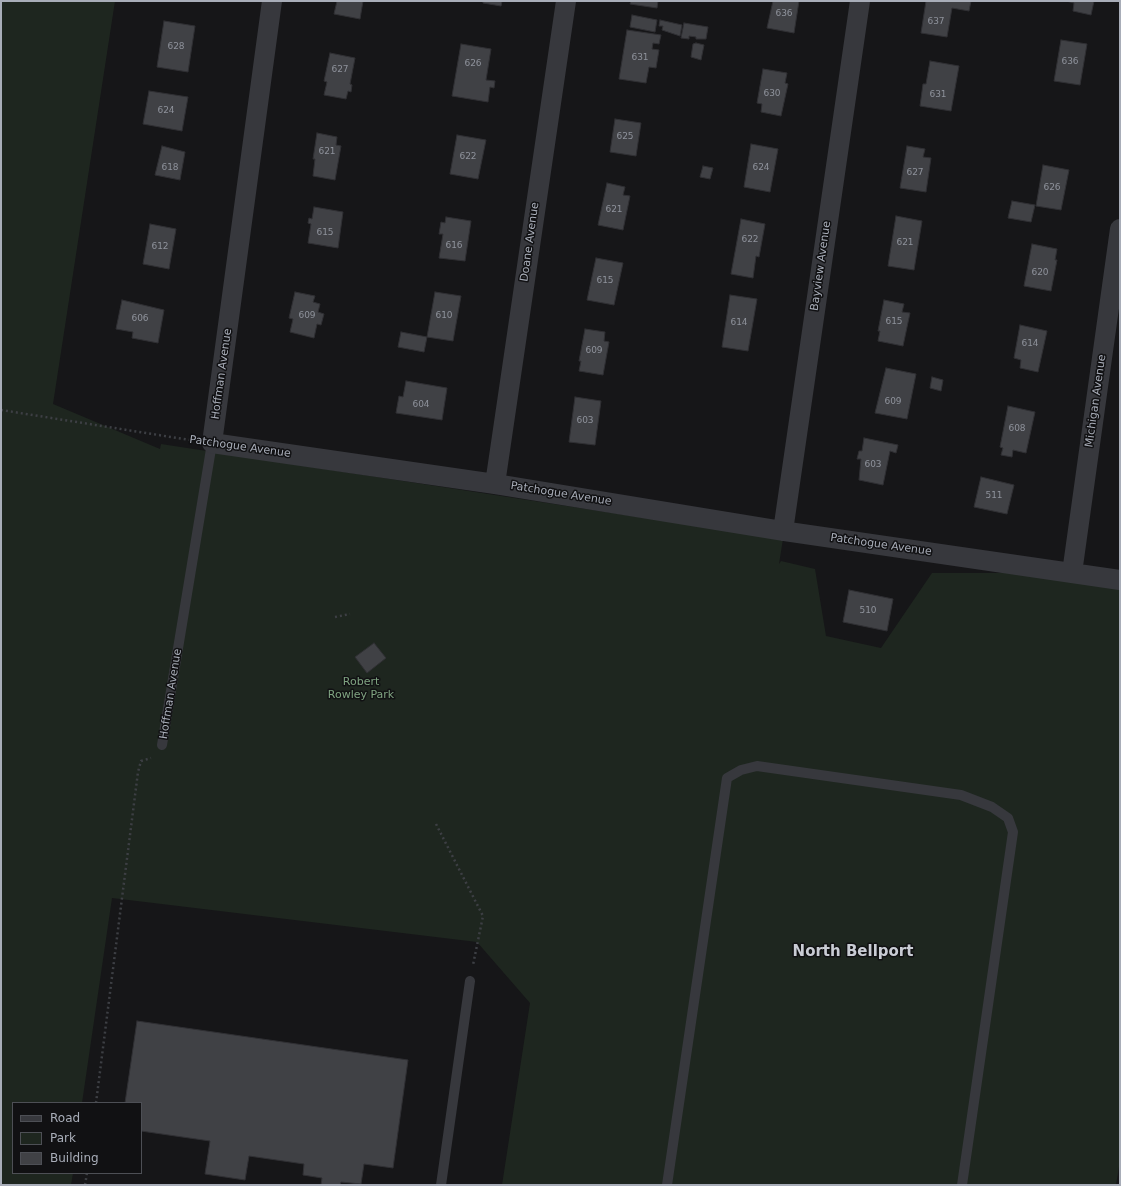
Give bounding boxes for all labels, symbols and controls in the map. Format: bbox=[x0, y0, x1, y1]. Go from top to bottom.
house number: 636 bbox=[775, 9, 793, 19]
house number: 637 bbox=[927, 17, 945, 27]
house number: 628 bbox=[167, 42, 185, 52]
house number: 631 bbox=[631, 53, 649, 63]
house number: 636 bbox=[1061, 57, 1079, 67]
house number: 626 bbox=[464, 59, 482, 69]
house number: 627 bbox=[331, 65, 349, 75]
house number: 630 bbox=[763, 89, 781, 99]
house number: 631 bbox=[929, 90, 947, 100]
house number: 624 bbox=[157, 106, 175, 116]
house number: 625 bbox=[616, 132, 634, 142]
house number: 621 bbox=[318, 147, 336, 157]
house number: 622 bbox=[459, 152, 477, 162]
house number: 618 bbox=[161, 163, 179, 173]
house number: 624 bbox=[752, 163, 770, 173]
house number: 627 bbox=[906, 168, 924, 178]
house number: 626 bbox=[1043, 183, 1061, 193]
street label: Doane Avenue bbox=[518, 201, 542, 283]
house number: 621 bbox=[605, 205, 623, 215]
street label: Bayview Avenue bbox=[808, 220, 834, 312]
house number: 615 bbox=[316, 228, 334, 238]
house number: 622 bbox=[741, 235, 759, 245]
house number: 621 bbox=[896, 238, 914, 248]
house number: 616 bbox=[445, 241, 463, 251]
house number: 612 bbox=[151, 242, 169, 252]
house number: 620 bbox=[1031, 268, 1049, 278]
house number: 615 bbox=[596, 276, 614, 286]
house number: 609 bbox=[298, 311, 316, 321]
house number: 610 bbox=[435, 311, 453, 321]
house number: 606 bbox=[131, 314, 149, 324]
house number: 615 bbox=[885, 317, 903, 327]
house number: 614 bbox=[730, 318, 748, 328]
street label: Hoffman Avenue bbox=[209, 328, 235, 420]
house number: 614 bbox=[1021, 339, 1039, 349]
house number: 609 bbox=[585, 346, 603, 356]
street label: Michigan Avenue bbox=[1083, 354, 1109, 448]
house number: 609 bbox=[884, 397, 902, 407]
house number: 604 bbox=[412, 400, 430, 410]
house number: 603 bbox=[576, 416, 594, 426]
house number: 608 bbox=[1008, 424, 1026, 434]
street label: Patchogue Avenue bbox=[189, 433, 291, 461]
house number: 603 bbox=[864, 460, 882, 470]
street label: Patchogue Avenue bbox=[510, 480, 612, 508]
house number: 511 bbox=[985, 491, 1003, 501]
street label: Patchogue Avenue bbox=[830, 531, 932, 559]
house number: 510 bbox=[859, 606, 877, 616]
street label: Hoffman Avenue bbox=[157, 648, 185, 740]
park label: Robert Rowley Park bbox=[328, 675, 394, 701]
district label: North Bellport bbox=[793, 943, 913, 961]
legend bbox=[12, 1102, 142, 1174]
text: Road bbox=[50, 1111, 80, 1125]
text: Park bbox=[50, 1131, 76, 1145]
text: Building bbox=[50, 1151, 99, 1165]

